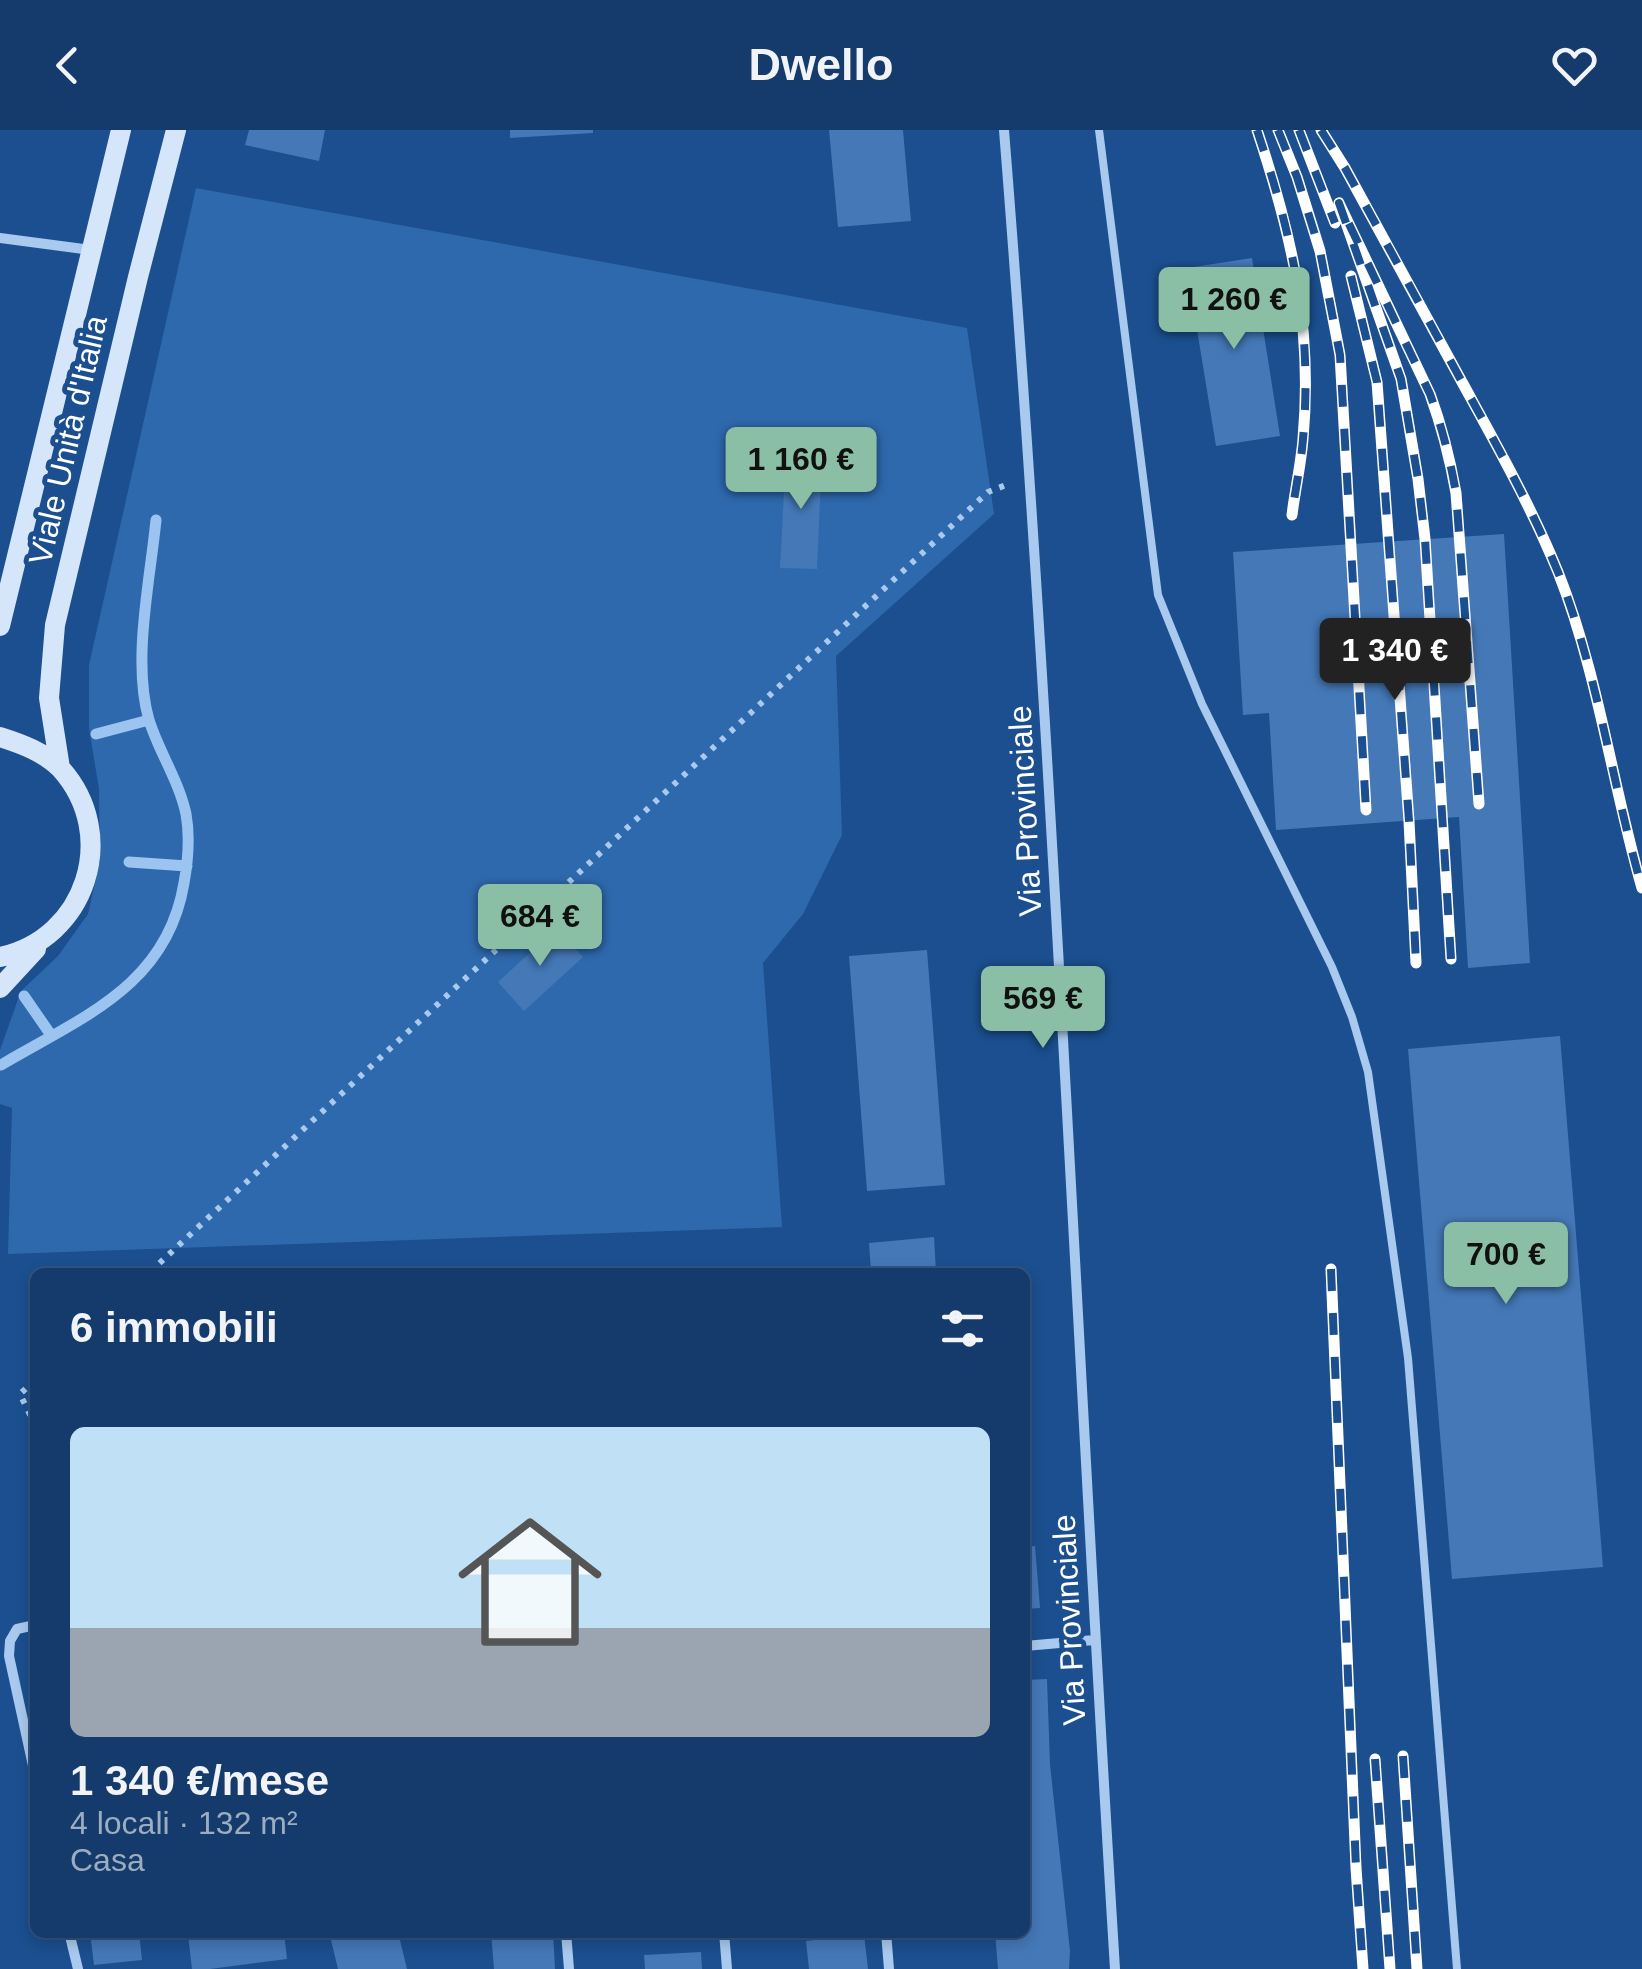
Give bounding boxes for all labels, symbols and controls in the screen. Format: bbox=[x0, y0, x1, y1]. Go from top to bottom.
icon: back bbox=[40, 38, 95, 93]
icon: heart bbox=[1547, 38, 1602, 93]
text: Dwello bbox=[748, 39, 894, 90]
pin: 1 260 € bbox=[1142, 267, 1326, 352]
text: 1 260 € bbox=[1181, 281, 1287, 317]
street label: Viale Unità d'Italia bbox=[22, 312, 114, 568]
pin: 1 160 € bbox=[709, 427, 893, 512]
text: 1 160 € bbox=[748, 441, 854, 477]
pin: 1 340 € bbox=[1303, 618, 1487, 703]
text: 1 340 € bbox=[1342, 632, 1448, 668]
street label: Via Provinciale bbox=[1002, 705, 1048, 917]
pin: 684 € bbox=[470, 884, 610, 969]
text: 684 € bbox=[500, 898, 580, 934]
pin: 569 € bbox=[973, 966, 1113, 1051]
text: 569 € bbox=[1003, 980, 1083, 1016]
pin: 700 € bbox=[1436, 1222, 1576, 1307]
text: 700 € bbox=[1466, 1236, 1546, 1272]
icon: filters bbox=[935, 1301, 990, 1356]
text: 6 immobili bbox=[70, 1304, 278, 1351]
icon: home bbox=[440, 1492, 620, 1672]
street label: Via Provinciale bbox=[1046, 1514, 1092, 1726]
text: 1 340 €/mese bbox=[70, 1757, 329, 1804]
text: 4 locali · 132 m² bbox=[70, 1805, 298, 1841]
text: Casa bbox=[70, 1842, 145, 1878]

